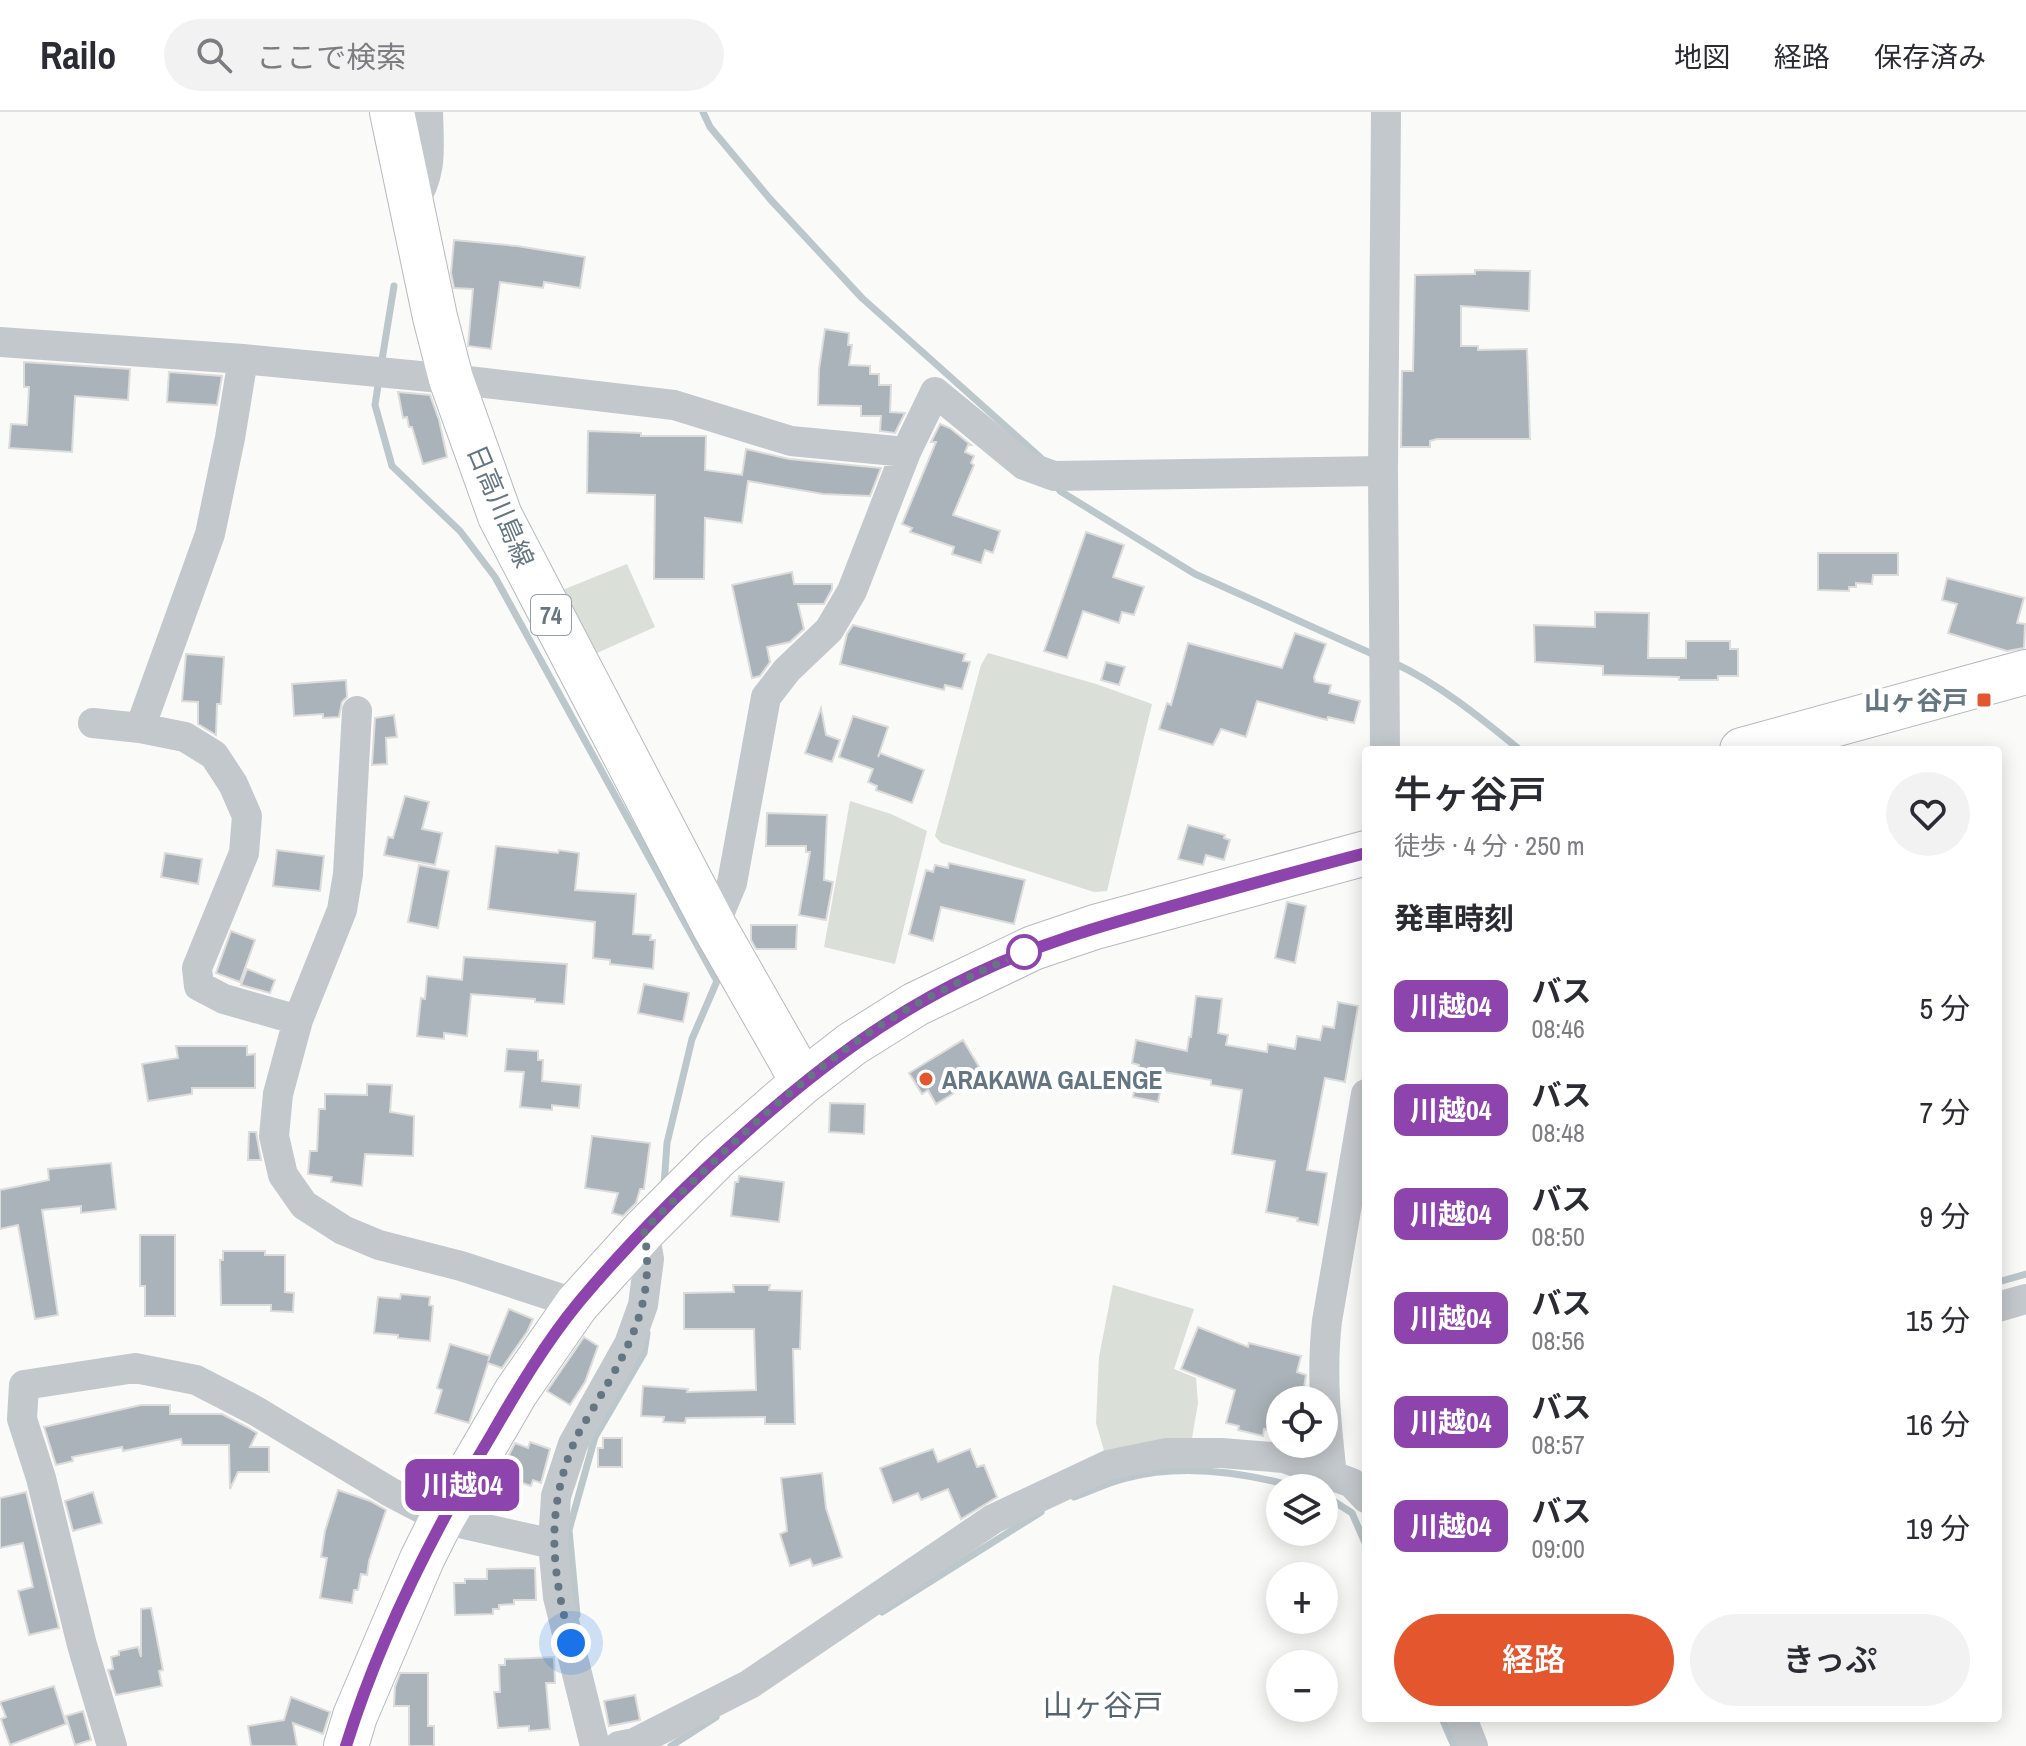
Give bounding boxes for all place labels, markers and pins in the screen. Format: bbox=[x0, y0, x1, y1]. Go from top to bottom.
place label: 山ヶ谷戸 bbox=[1864, 683, 1968, 718]
marker: 山ヶ谷戸 bbox=[1975, 691, 1993, 709]
unlabelled marker bbox=[1007, 935, 1041, 969]
place label: ARAKAWA GALENGE bbox=[942, 1062, 1163, 1097]
marker: ARAKAWA GALENGE bbox=[917, 1070, 935, 1088]

